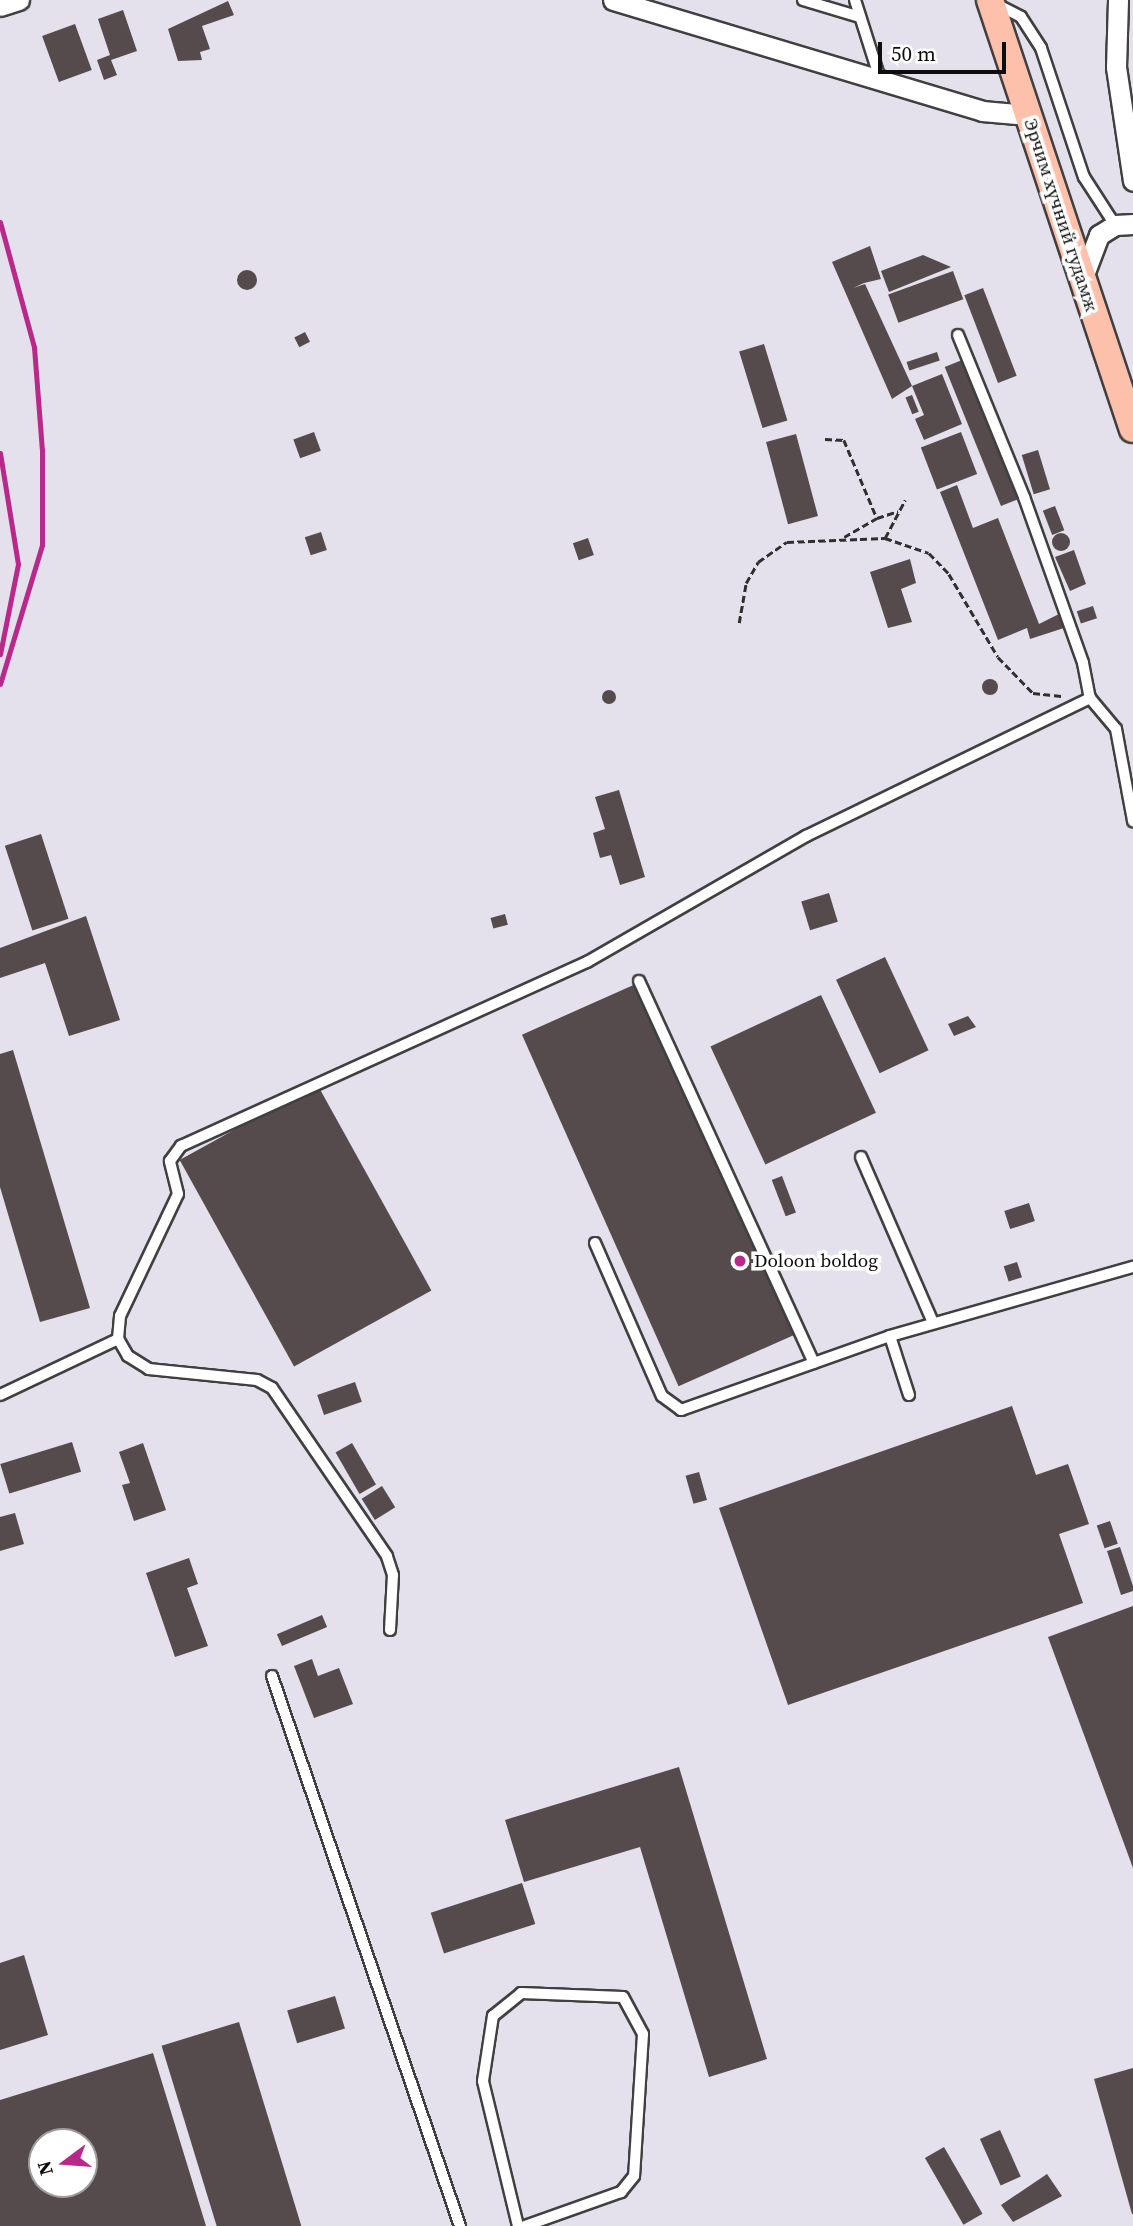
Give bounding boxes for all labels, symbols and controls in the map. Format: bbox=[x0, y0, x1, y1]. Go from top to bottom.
scale bar bbox=[881, 28, 1009, 72]
text: 50 m bbox=[891, 39, 936, 68]
street label: Эрчим хүчний гудамж bbox=[1019, 116, 1103, 314]
place label: Doloon boldog bbox=[754, 1250, 878, 1272]
marker: Doloon boldog bbox=[732, 1253, 748, 1269]
north arrow bbox=[28, 2128, 98, 2198]
text: N bbox=[30, 2158, 59, 2178]

